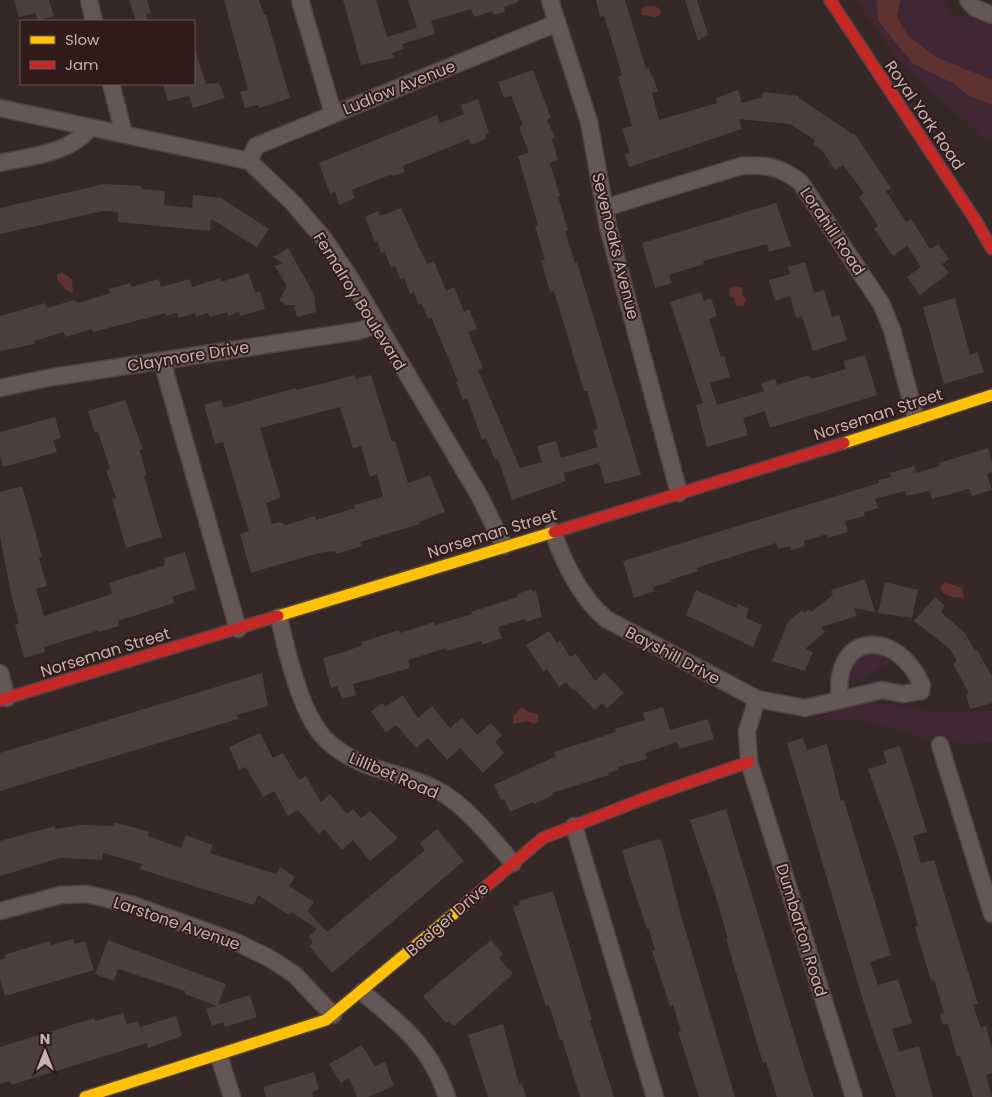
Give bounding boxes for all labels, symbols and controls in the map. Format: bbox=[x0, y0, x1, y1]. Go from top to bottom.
legend bbox=[20, 20, 195, 85]
text: Slow bbox=[65, 29, 100, 50]
text: Jam bbox=[65, 54, 99, 75]
street label: Ludlow Avenue bbox=[339, 54, 459, 121]
street label: Royal York Road bbox=[879, 56, 970, 175]
street label: Sevenoaks Avenue bbox=[586, 170, 645, 322]
street label: Lorahill Road bbox=[795, 183, 871, 280]
street label: Fernalroy Boulevard bbox=[308, 228, 411, 375]
street label: Claymore Drive bbox=[125, 335, 251, 377]
street label: Norseman Street bbox=[811, 383, 946, 446]
street label: Norseman Street bbox=[425, 503, 560, 564]
street label: Bayshill Drive bbox=[621, 621, 724, 690]
street label: Norseman Street bbox=[38, 622, 173, 683]
street label: Lillibet Road bbox=[346, 746, 442, 805]
street label: Dumbarton Road bbox=[770, 861, 833, 999]
street label: Badger Drive bbox=[401, 877, 494, 962]
street label: Larstone Avenue bbox=[110, 891, 243, 956]
north arrow bbox=[20, 1027, 70, 1077]
text: N bbox=[40, 1029, 50, 1049]

